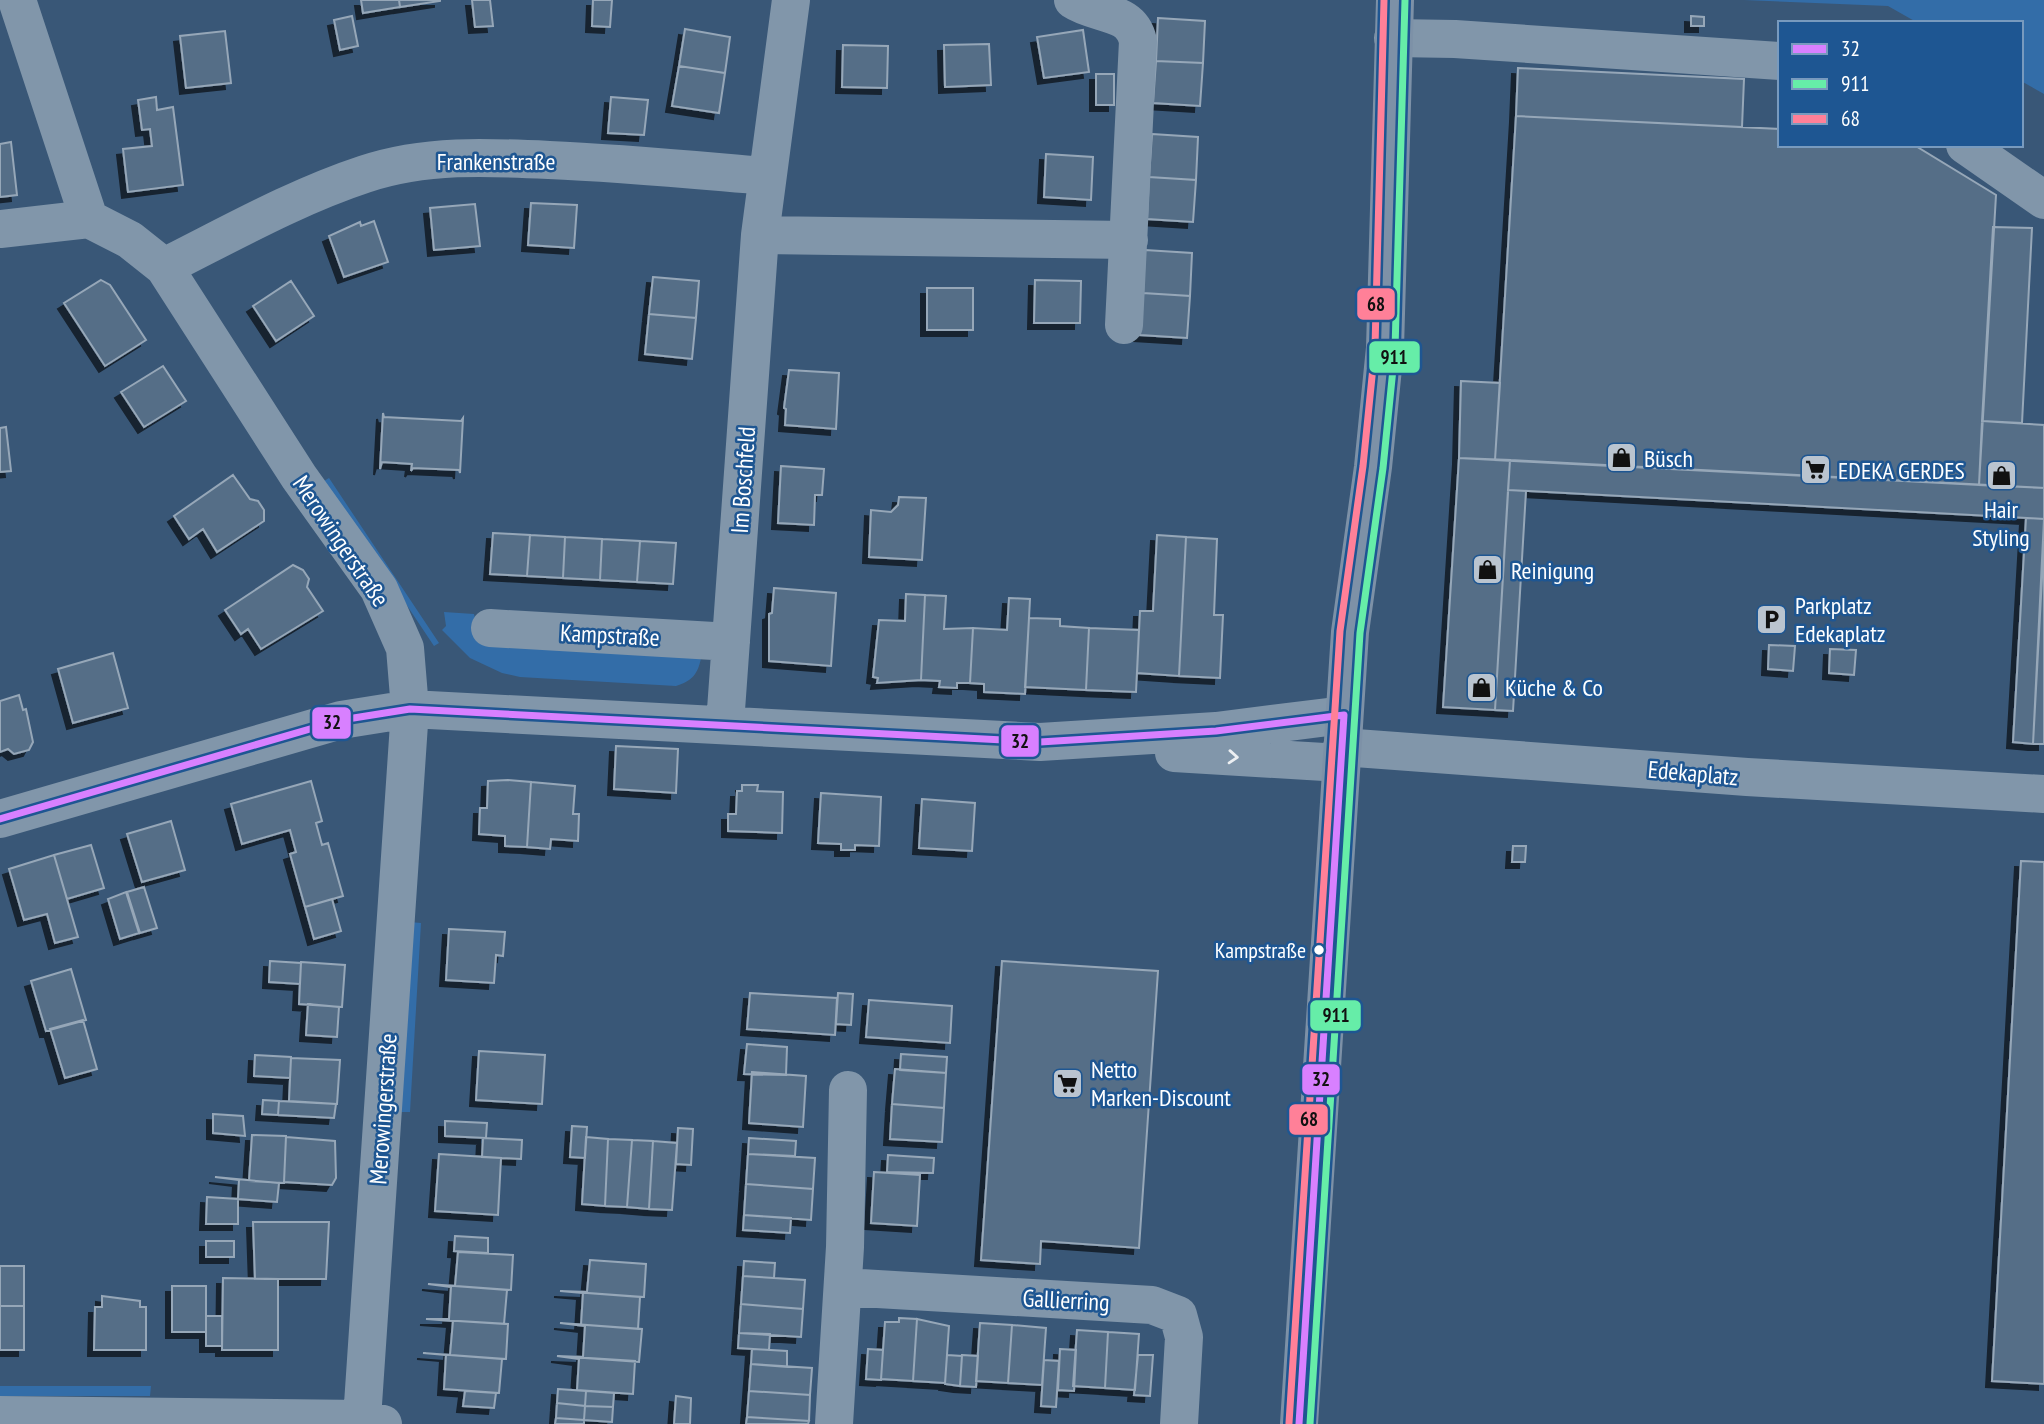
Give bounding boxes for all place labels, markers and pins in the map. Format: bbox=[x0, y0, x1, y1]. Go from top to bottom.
shop icon: Büsch bbox=[1604, 441, 1638, 475]
place label: Büsch bbox=[1644, 443, 1693, 474]
supermarket icon: EDEKA GERDES bbox=[1798, 453, 1832, 487]
place label: EDEKA GERDES bbox=[1838, 455, 1965, 486]
shop icon: Hair Styling bbox=[1984, 458, 2018, 492]
place label: Hair Styling bbox=[1972, 494, 2030, 553]
shop icon: Reinigung bbox=[1471, 553, 1505, 587]
place label: Reinigung bbox=[1511, 555, 1594, 586]
place label: Parkplatz Edekaplatz bbox=[1795, 590, 1885, 649]
parking icon: Parkplatz Edekaplatz bbox=[1755, 602, 1789, 636]
shop icon: Küche & Co bbox=[1465, 670, 1499, 704]
place label: Küche & Co bbox=[1505, 672, 1603, 703]
place label: Kampstraße bbox=[1215, 936, 1306, 964]
marker: Kampstraße bbox=[1312, 943, 1326, 957]
place label: Netto Marken-Discount bbox=[1091, 1054, 1231, 1113]
supermarket icon: Netto Marken-Discount bbox=[1051, 1066, 1085, 1100]

